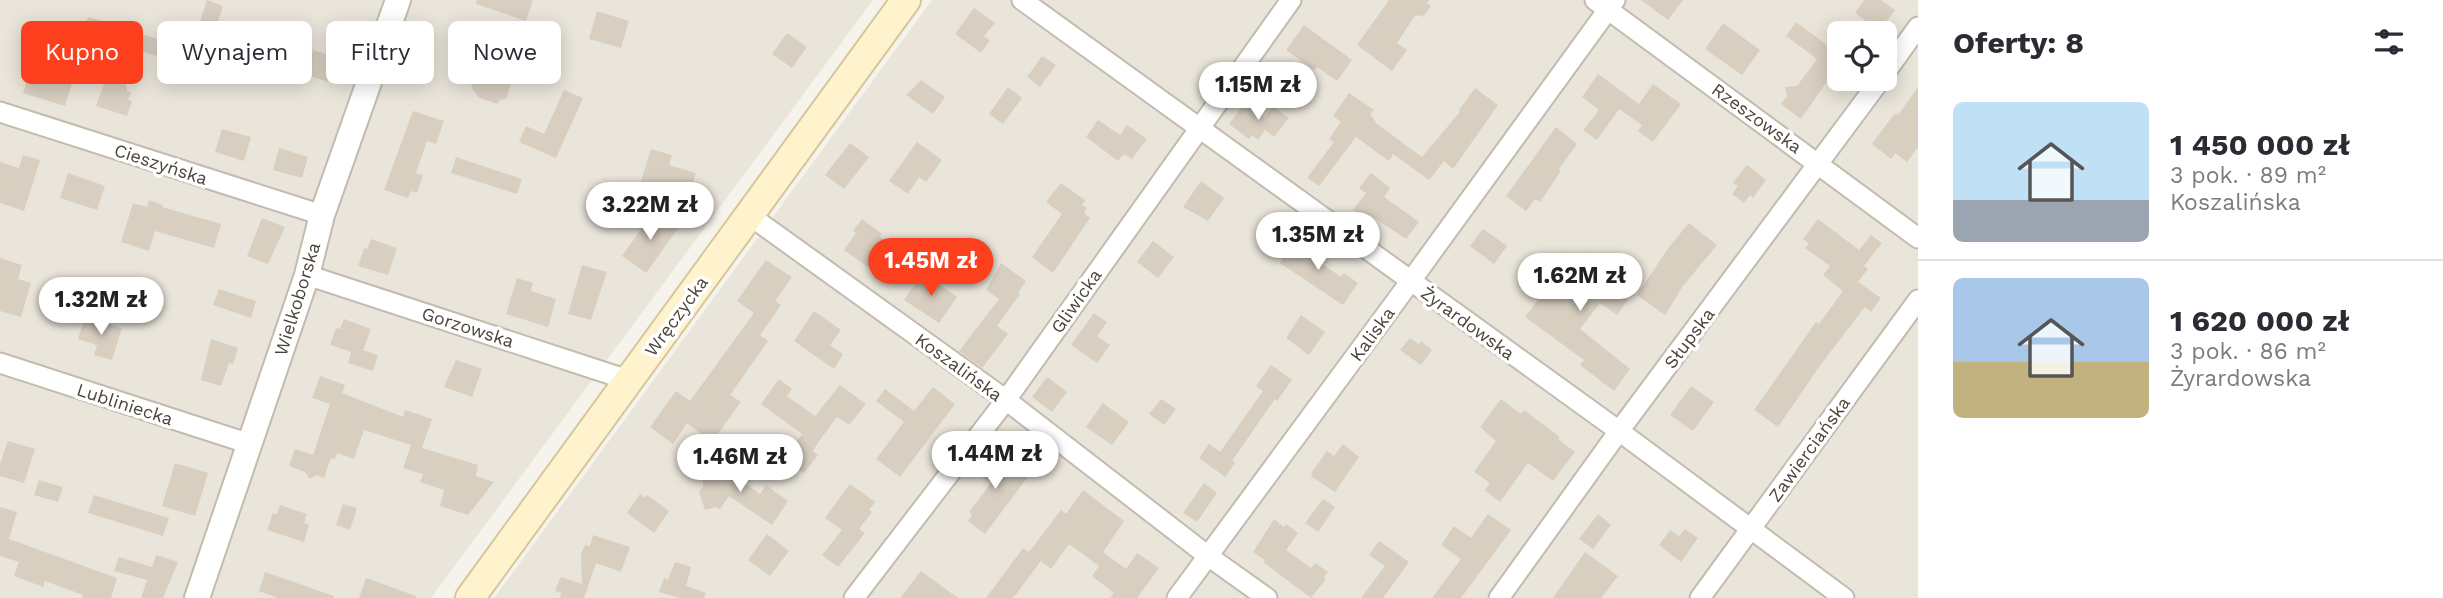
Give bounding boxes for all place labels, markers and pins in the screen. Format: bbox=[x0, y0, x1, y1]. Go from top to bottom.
pin: 1.15M zł bbox=[1186, 62, 1330, 122]
pin: 3.22M zł bbox=[578, 182, 722, 242]
pin: 1.35M zł bbox=[1246, 212, 1390, 272]
pin: 1.45M zł bbox=[859, 238, 1003, 298]
pin: 1.62M zł bbox=[1508, 254, 1652, 313]
pin: 1.32M zł bbox=[29, 278, 173, 337]
pin: 1.44M zł bbox=[923, 432, 1067, 491]
pin: 1.46M zł bbox=[668, 434, 812, 494]

